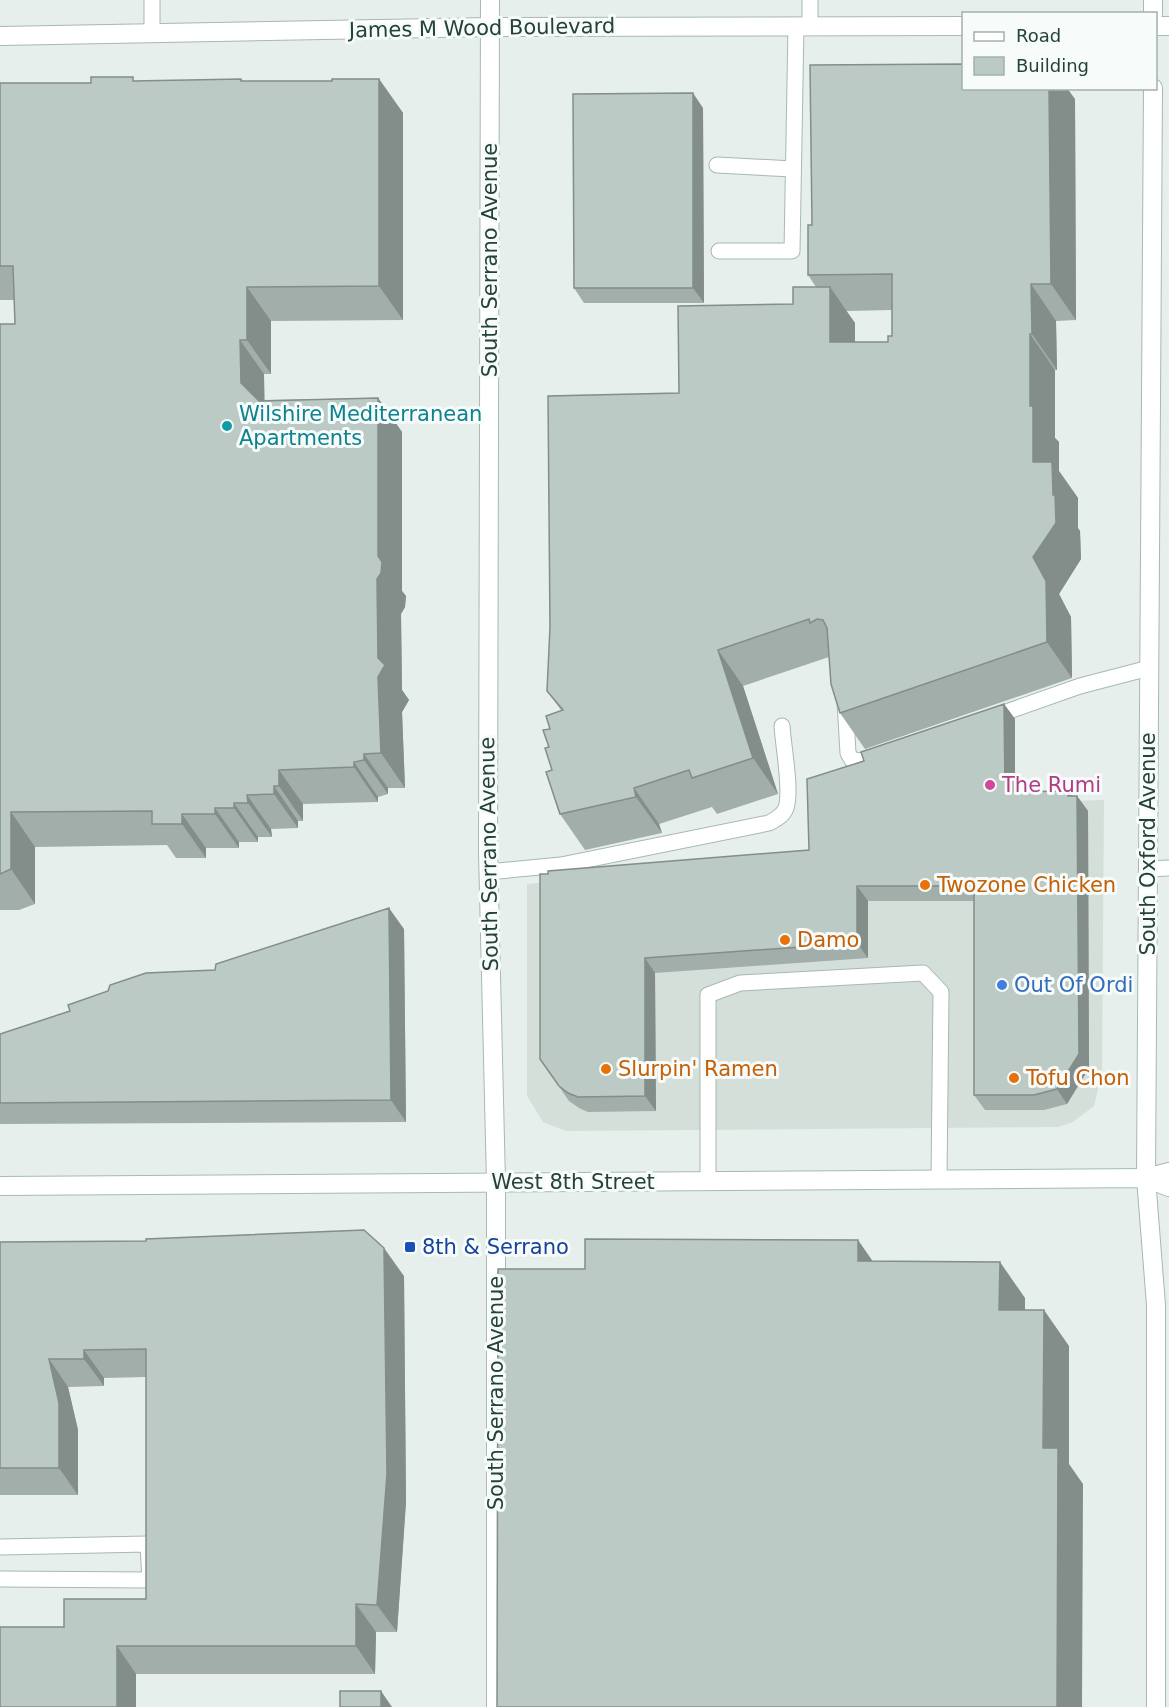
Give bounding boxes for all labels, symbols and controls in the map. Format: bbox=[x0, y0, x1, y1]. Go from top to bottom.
legend bbox=[962, 12, 1157, 90]
street label: James M Wood Boulevard bbox=[347, 14, 615, 42]
text: Road bbox=[1016, 25, 1061, 46]
text: Building bbox=[1016, 55, 1089, 76]
street label: South Serrano Avenue bbox=[478, 143, 502, 377]
place label: Wilshire Mediterranean Apartments bbox=[239, 402, 482, 450]
marker: Wilshire Mediterranean Apartments bbox=[220, 419, 234, 433]
street label: South Oxford Avenue bbox=[1136, 732, 1160, 956]
street label: South Serrano Avenue bbox=[475, 737, 503, 971]
place label: The Rumi bbox=[1001, 773, 1101, 797]
marker: The Rumi bbox=[983, 778, 997, 792]
place label: Twozone Chicken bbox=[936, 873, 1116, 897]
marker: Twozone Chicken bbox=[918, 878, 932, 892]
place label: Damo bbox=[797, 928, 859, 952]
marker: Damo bbox=[778, 933, 792, 947]
place label: Out Of Ordi bbox=[1014, 973, 1133, 997]
marker: Out Of Ordi bbox=[995, 978, 1009, 992]
place label: Slurpin' Ramen bbox=[618, 1057, 778, 1081]
marker: Slurpin' Ramen bbox=[599, 1062, 613, 1076]
place label: Tofu Chon bbox=[1025, 1066, 1130, 1090]
marker: Tofu Chon bbox=[1007, 1071, 1021, 1085]
street label: West 8th Street bbox=[491, 1170, 655, 1194]
place label: 8th & Serrano bbox=[422, 1235, 569, 1259]
marker: 8th & Serrano bbox=[403, 1240, 417, 1254]
street label: South Serrano Avenue bbox=[484, 1276, 508, 1510]

